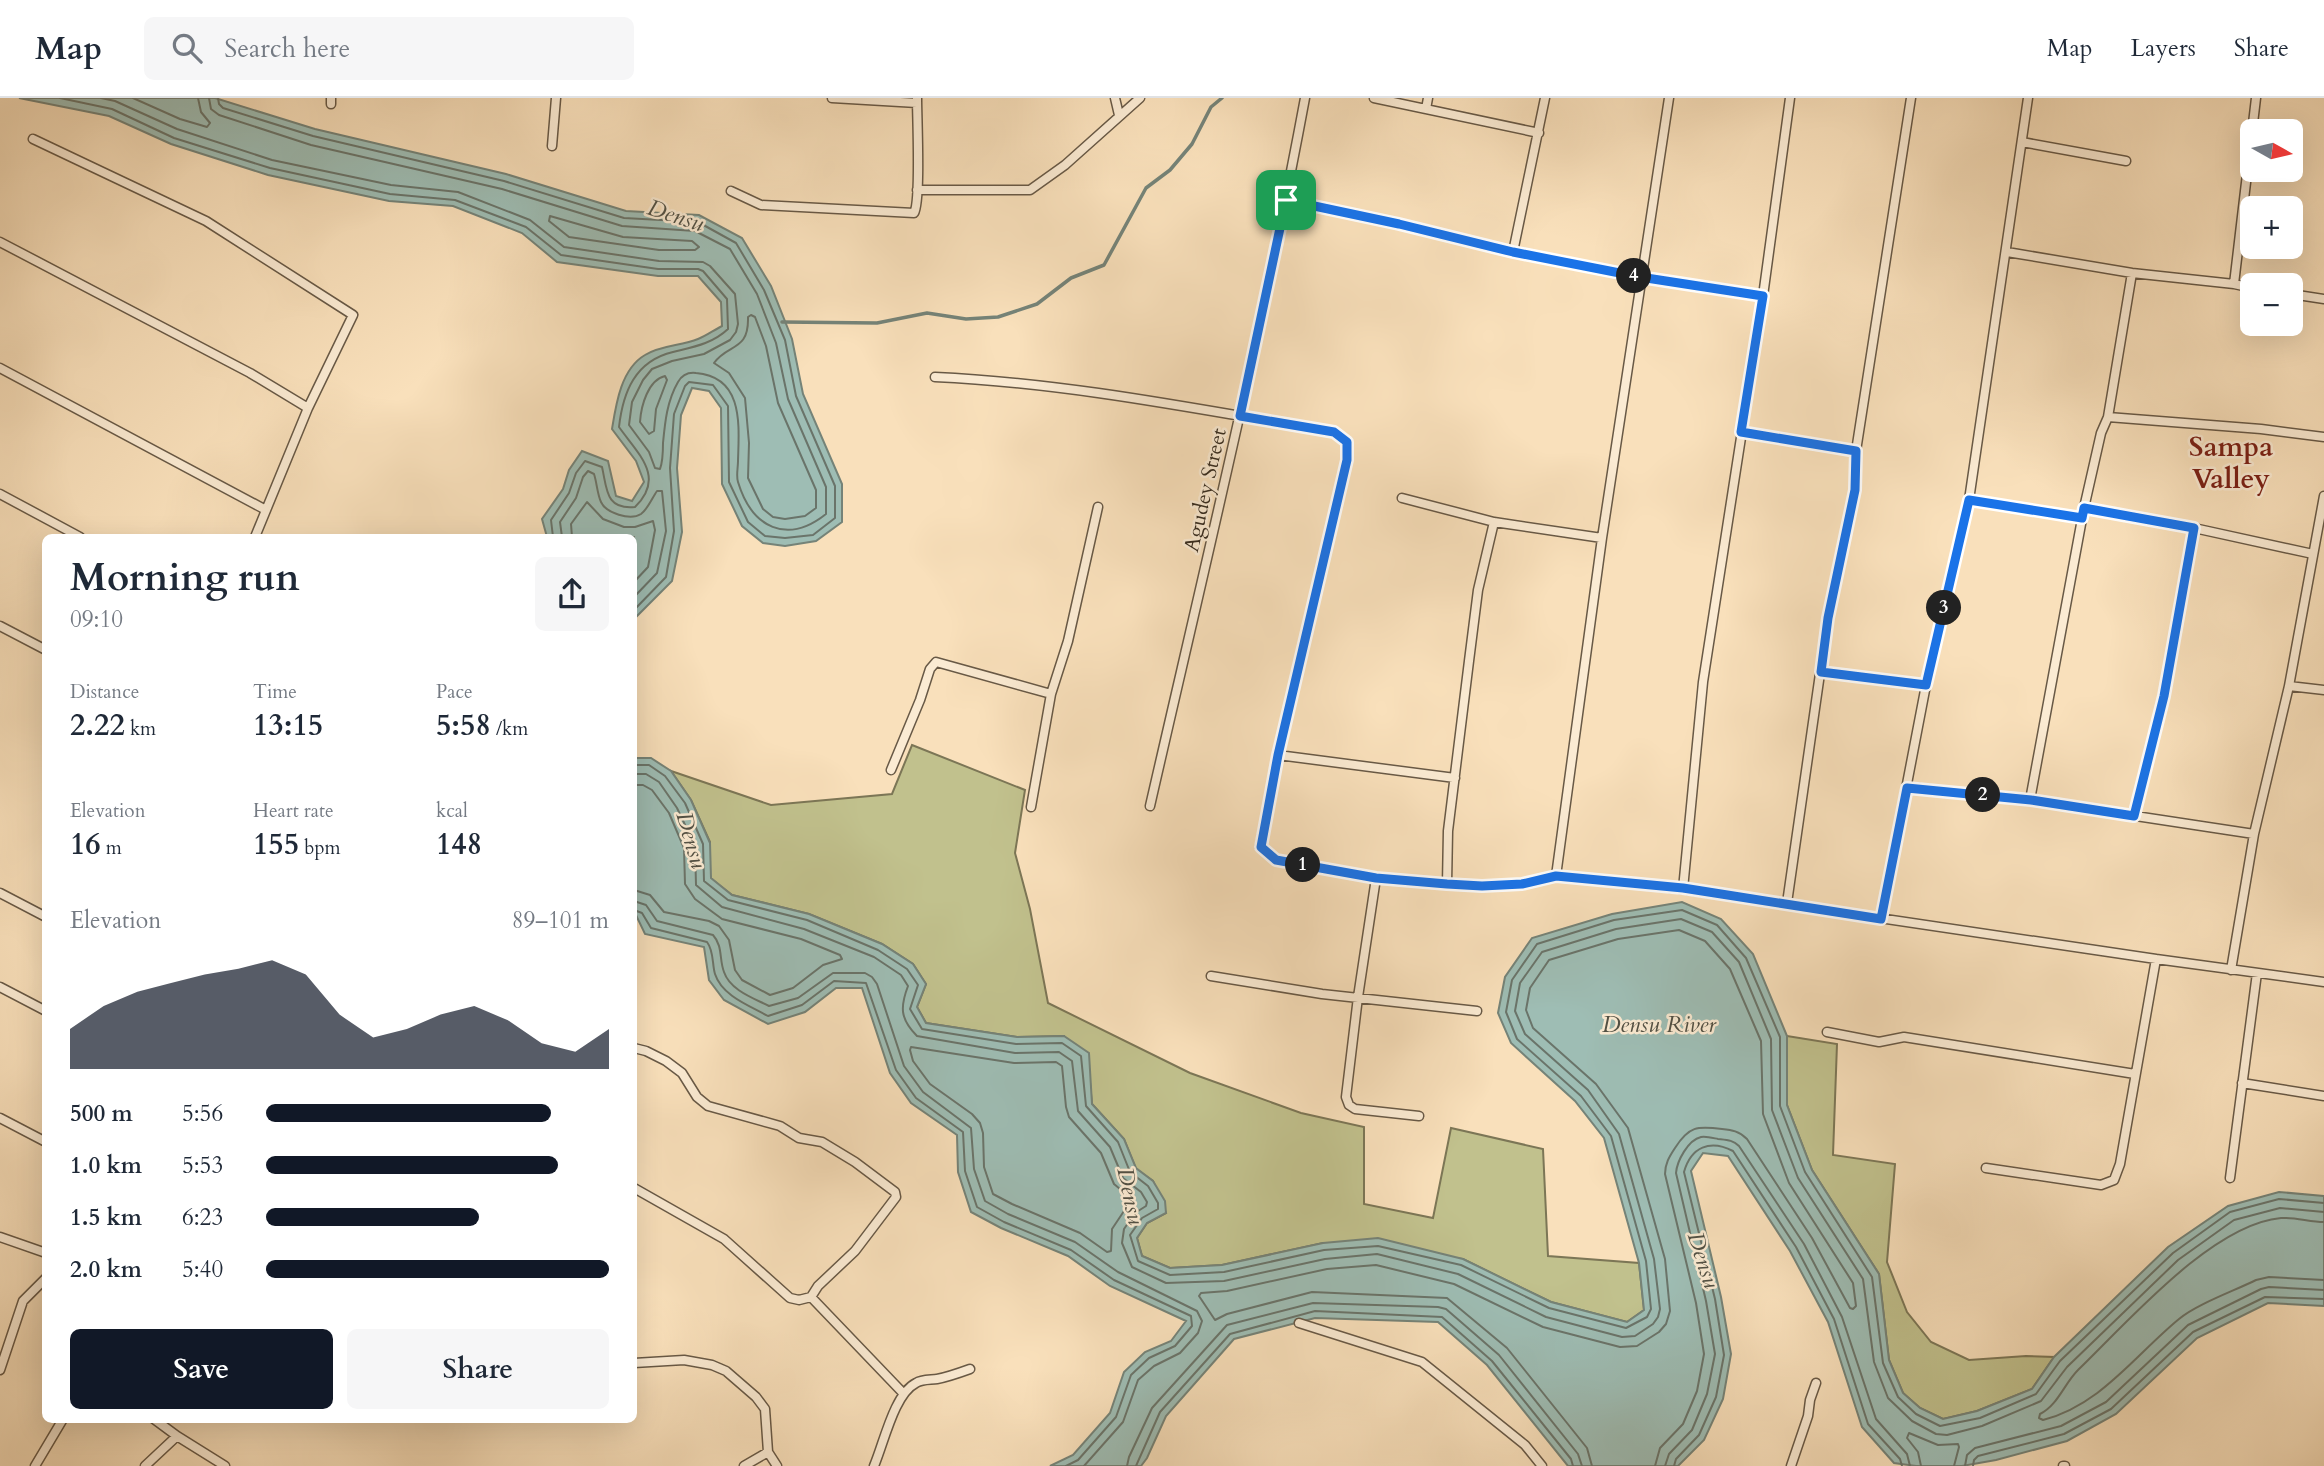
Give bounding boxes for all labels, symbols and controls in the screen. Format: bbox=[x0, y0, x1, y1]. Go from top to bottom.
search box bbox=[144, 17, 634, 80]
text: Map bbox=[35, 26, 102, 71]
icon: search bbox=[168, 29, 206, 67]
text: Search here bbox=[224, 31, 350, 66]
text: Map bbox=[2047, 32, 2093, 65]
text: Layers bbox=[2131, 32, 2196, 65]
text: Share bbox=[2234, 32, 2289, 65]
north arrow bbox=[2240, 119, 2303, 182]
map controls bbox=[2240, 119, 2303, 336]
pin bbox=[1256, 170, 1316, 230]
icon: arrive bbox=[1267, 181, 1305, 219]
water label: Densu bbox=[644, 192, 708, 239]
button: + bbox=[2240, 196, 2303, 259]
pin: 4 bbox=[1616, 258, 1652, 294]
text: 4 bbox=[1629, 262, 1638, 288]
button: − bbox=[2240, 273, 2303, 336]
street label: Agudey Street bbox=[1177, 425, 1234, 555]
district label: Sampa Valley bbox=[2189, 428, 2273, 498]
text: Morning run bbox=[70, 552, 300, 604]
button: share bbox=[535, 557, 609, 631]
pin: 3 bbox=[1926, 590, 1962, 626]
text: 3 bbox=[1939, 594, 1948, 620]
text: 09:10 bbox=[70, 604, 123, 635]
text: Distance bbox=[70, 679, 139, 705]
text: Time bbox=[253, 679, 297, 705]
text: Pace bbox=[436, 679, 473, 705]
text: 2.22 bbox=[70, 705, 125, 746]
text: 13:15 bbox=[253, 705, 323, 746]
text: 5:58 bbox=[436, 705, 491, 746]
text: km bbox=[125, 716, 156, 742]
text: /km bbox=[491, 716, 528, 742]
pin: 2 bbox=[1966, 778, 2000, 812]
text: 2 bbox=[1978, 781, 1987, 807]
text: Elevation bbox=[70, 798, 145, 824]
text: Heart rate bbox=[253, 798, 334, 824]
text: kcal bbox=[436, 798, 468, 824]
water label: Densu bbox=[669, 808, 714, 872]
text: 16 bbox=[70, 824, 101, 865]
text: 155 bbox=[253, 824, 299, 865]
text: 148 bbox=[436, 824, 482, 865]
text: m bbox=[101, 835, 122, 861]
text: bpm bbox=[299, 835, 341, 861]
pin: 1 bbox=[1286, 848, 1320, 882]
text: 1 bbox=[1298, 851, 1307, 877]
text: Elevation bbox=[70, 905, 161, 936]
text: 89–101 m bbox=[512, 905, 609, 936]
water label: Densu River bbox=[1602, 1009, 1717, 1040]
text: 500 m bbox=[70, 1098, 133, 1129]
text: 5:56 bbox=[182, 1098, 223, 1129]
text: 1.0 km bbox=[70, 1150, 142, 1181]
text: 5:53 bbox=[182, 1150, 223, 1181]
water label: Densu bbox=[1109, 1165, 1152, 1228]
text: 1.5 km bbox=[70, 1202, 142, 1233]
text: 6:23 bbox=[182, 1202, 223, 1233]
water label: Densu bbox=[1680, 1228, 1727, 1293]
text: 2.0 km bbox=[70, 1254, 142, 1285]
text: 5:40 bbox=[182, 1254, 223, 1285]
button: Save bbox=[70, 1329, 333, 1409]
button: Share bbox=[347, 1329, 609, 1409]

